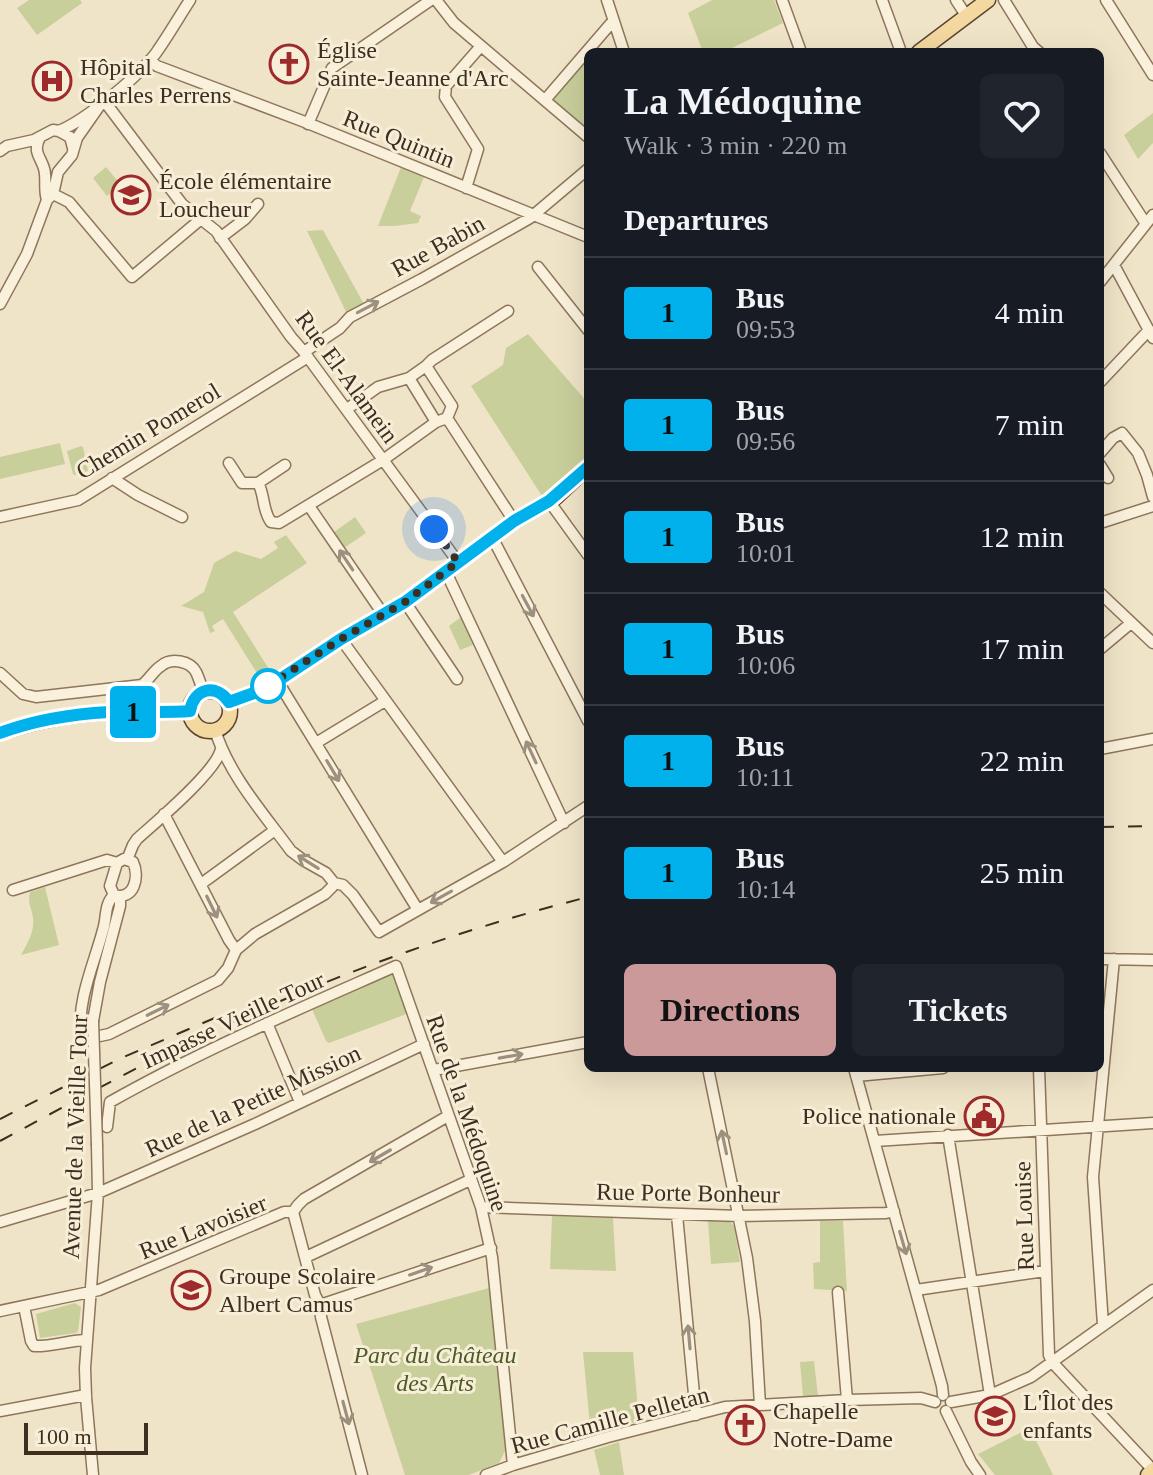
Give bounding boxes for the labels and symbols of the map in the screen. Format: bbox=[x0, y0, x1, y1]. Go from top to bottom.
place label: Église Sainte-Jeanne d'Arc bbox=[317, 37, 509, 91]
church icon: Église Sainte-Jeanne d'Arc bbox=[268, 43, 310, 85]
place label: Hôpital Charles Perrens bbox=[80, 54, 231, 108]
hospital icon: Hôpital Charles Perrens bbox=[31, 60, 73, 102]
street label: Rue Quintin bbox=[339, 105, 459, 173]
place label: École élémentaire Loucheur bbox=[159, 168, 332, 222]
school or university icon: École élémentaire Loucheur bbox=[110, 174, 152, 216]
street label: Rue Babin bbox=[387, 210, 489, 282]
one-way arrow bbox=[356, 299, 380, 315]
street label: Rue El-Alamein bbox=[290, 306, 404, 448]
street label: Chemin Pomerol bbox=[71, 378, 225, 484]
your location bbox=[414, 509, 454, 549]
one-way arrow bbox=[338, 549, 354, 572]
one-way arrow bbox=[521, 594, 537, 618]
unlabelled marker bbox=[251, 669, 285, 703]
line badge: 1 bbox=[107, 686, 159, 738]
one-way arrow bbox=[523, 741, 538, 765]
one-way arrow bbox=[325, 759, 341, 782]
one-way arrow bbox=[297, 854, 320, 870]
one-way arrow bbox=[429, 890, 453, 905]
one-way arrow bbox=[205, 895, 220, 919]
street label: Impasse Vieille Tour bbox=[137, 966, 329, 1074]
one-way arrow bbox=[146, 1001, 170, 1017]
street label: Rue de la Médoquine bbox=[421, 1011, 513, 1215]
street label: Avenue de la Vieille Tour bbox=[58, 1014, 92, 1260]
street label: Rue de la Petite Mission bbox=[141, 1040, 365, 1162]
one-way arrow bbox=[498, 1048, 523, 1063]
public building icon: Police nationale bbox=[963, 1095, 1005, 1137]
place label: Police nationale bbox=[802, 1103, 956, 1129]
one-way arrow bbox=[716, 1130, 731, 1155]
one-way arrow bbox=[369, 1149, 393, 1164]
street label: Rue Louise bbox=[1009, 1161, 1039, 1271]
street label: Rue Porte Bonheur bbox=[596, 1178, 780, 1208]
street label: Rue Lavoisier bbox=[135, 1190, 271, 1264]
one-way arrow bbox=[896, 1230, 911, 1256]
one-way arrow bbox=[408, 1262, 433, 1277]
place label: Groupe Scolaire Albert Camus bbox=[219, 1263, 376, 1317]
school or university icon: Groupe Scolaire Albert Camus bbox=[170, 1269, 212, 1311]
one-way arrow bbox=[681, 1324, 696, 1351]
park label: Parc du Château des Arts bbox=[352, 1342, 517, 1396]
street label: Rue Camille Pelletan bbox=[508, 1381, 712, 1459]
place label: L'Îlot des enfants bbox=[1023, 1389, 1113, 1443]
school or university icon: L'Îlot des enfants bbox=[974, 1395, 1016, 1437]
place label: Chapelle Notre-Dame bbox=[773, 1398, 893, 1452]
one-way arrow bbox=[339, 1400, 354, 1425]
church icon: Chapelle Notre-Dame bbox=[724, 1404, 766, 1446]
scale bar bbox=[24, 1419, 148, 1455]

